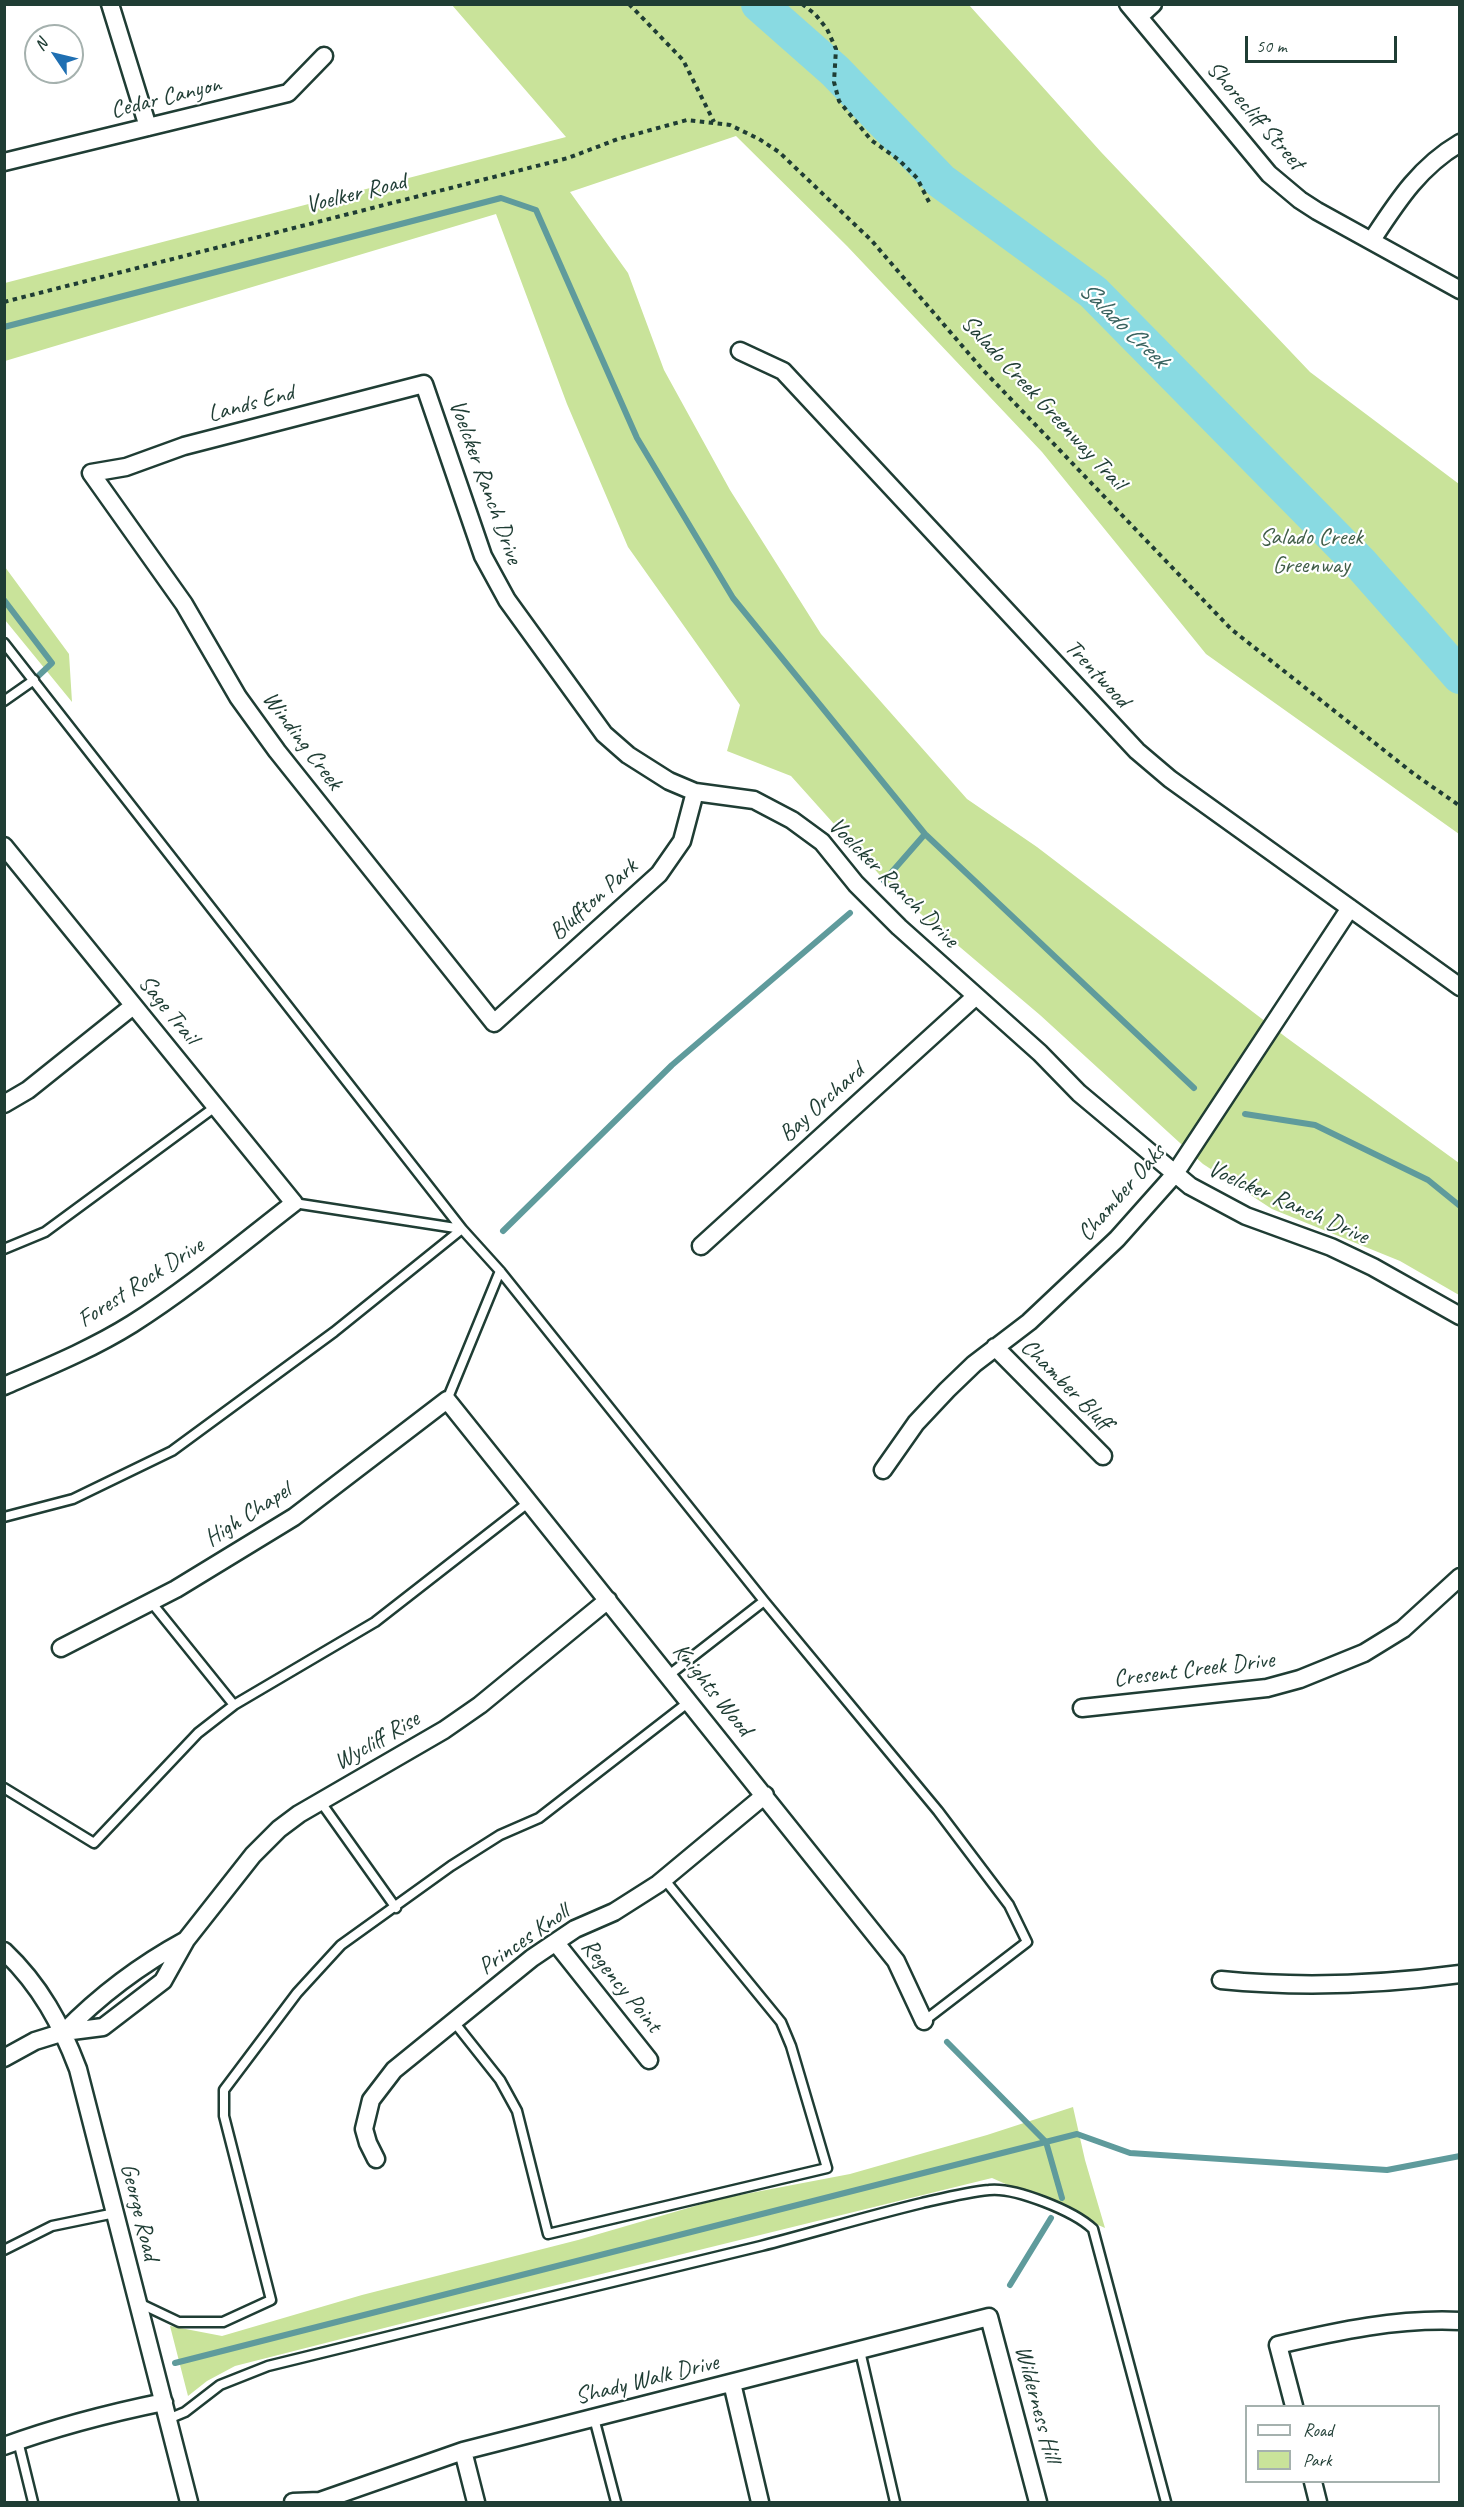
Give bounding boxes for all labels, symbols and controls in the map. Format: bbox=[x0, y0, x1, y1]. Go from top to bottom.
north arrow bbox=[24, 24, 84, 84]
scale bar bbox=[1248, 24, 1400, 62]
text: N bbox=[30, 35, 52, 55]
text: 50 m bbox=[1256, 35, 1287, 57]
street label: Shorecliff Street bbox=[1200, 55, 1310, 177]
street label: Cedar Canyon bbox=[108, 70, 224, 126]
street label: Voelker Road bbox=[303, 168, 409, 220]
water label: Salado Creek bbox=[1072, 275, 1174, 375]
street label: Salado Creek Greenway Trail bbox=[954, 309, 1132, 497]
street label: Lands End bbox=[205, 379, 297, 429]
street label: Voelcker Ranch Drive bbox=[442, 396, 528, 568]
park label: Salado Creek Greenway bbox=[1259, 524, 1363, 580]
street label: Trentwood bbox=[1058, 634, 1136, 714]
street label: Winding Creek bbox=[255, 686, 349, 796]
street label: Voelcker Ranch Drive bbox=[822, 812, 964, 954]
street label: Bluffton Park bbox=[544, 853, 644, 947]
street label: Sage Trail bbox=[131, 970, 205, 1050]
street label: Bay Orchard bbox=[773, 1057, 871, 1149]
street label: Chamber Oaks bbox=[1072, 1138, 1172, 1248]
street label: Voelcker Ranch Drive bbox=[1203, 1155, 1373, 1251]
street label: Forest Rock Drive bbox=[73, 1232, 209, 1334]
street label: Chamber Bluff bbox=[1014, 1333, 1118, 1437]
street label: High Chapel bbox=[199, 1476, 297, 1554]
street label: Knights Wood bbox=[666, 1638, 758, 1742]
street label: Cresent Creek Drive bbox=[1112, 1646, 1276, 1694]
street label: Wycliff Rise bbox=[329, 1705, 425, 1777]
street label: Princes Knoll bbox=[473, 1898, 575, 1982]
street label: Regency Point bbox=[574, 1933, 668, 2039]
street label: George Road bbox=[113, 2161, 165, 2263]
street label: Wilderness Hill bbox=[1008, 2343, 1066, 2465]
street label: Shady Walk Drive bbox=[572, 2348, 722, 2412]
legend bbox=[1245, 2405, 1440, 2483]
text: Road bbox=[1303, 2419, 1333, 2441]
text: Park bbox=[1303, 2449, 1332, 2471]

